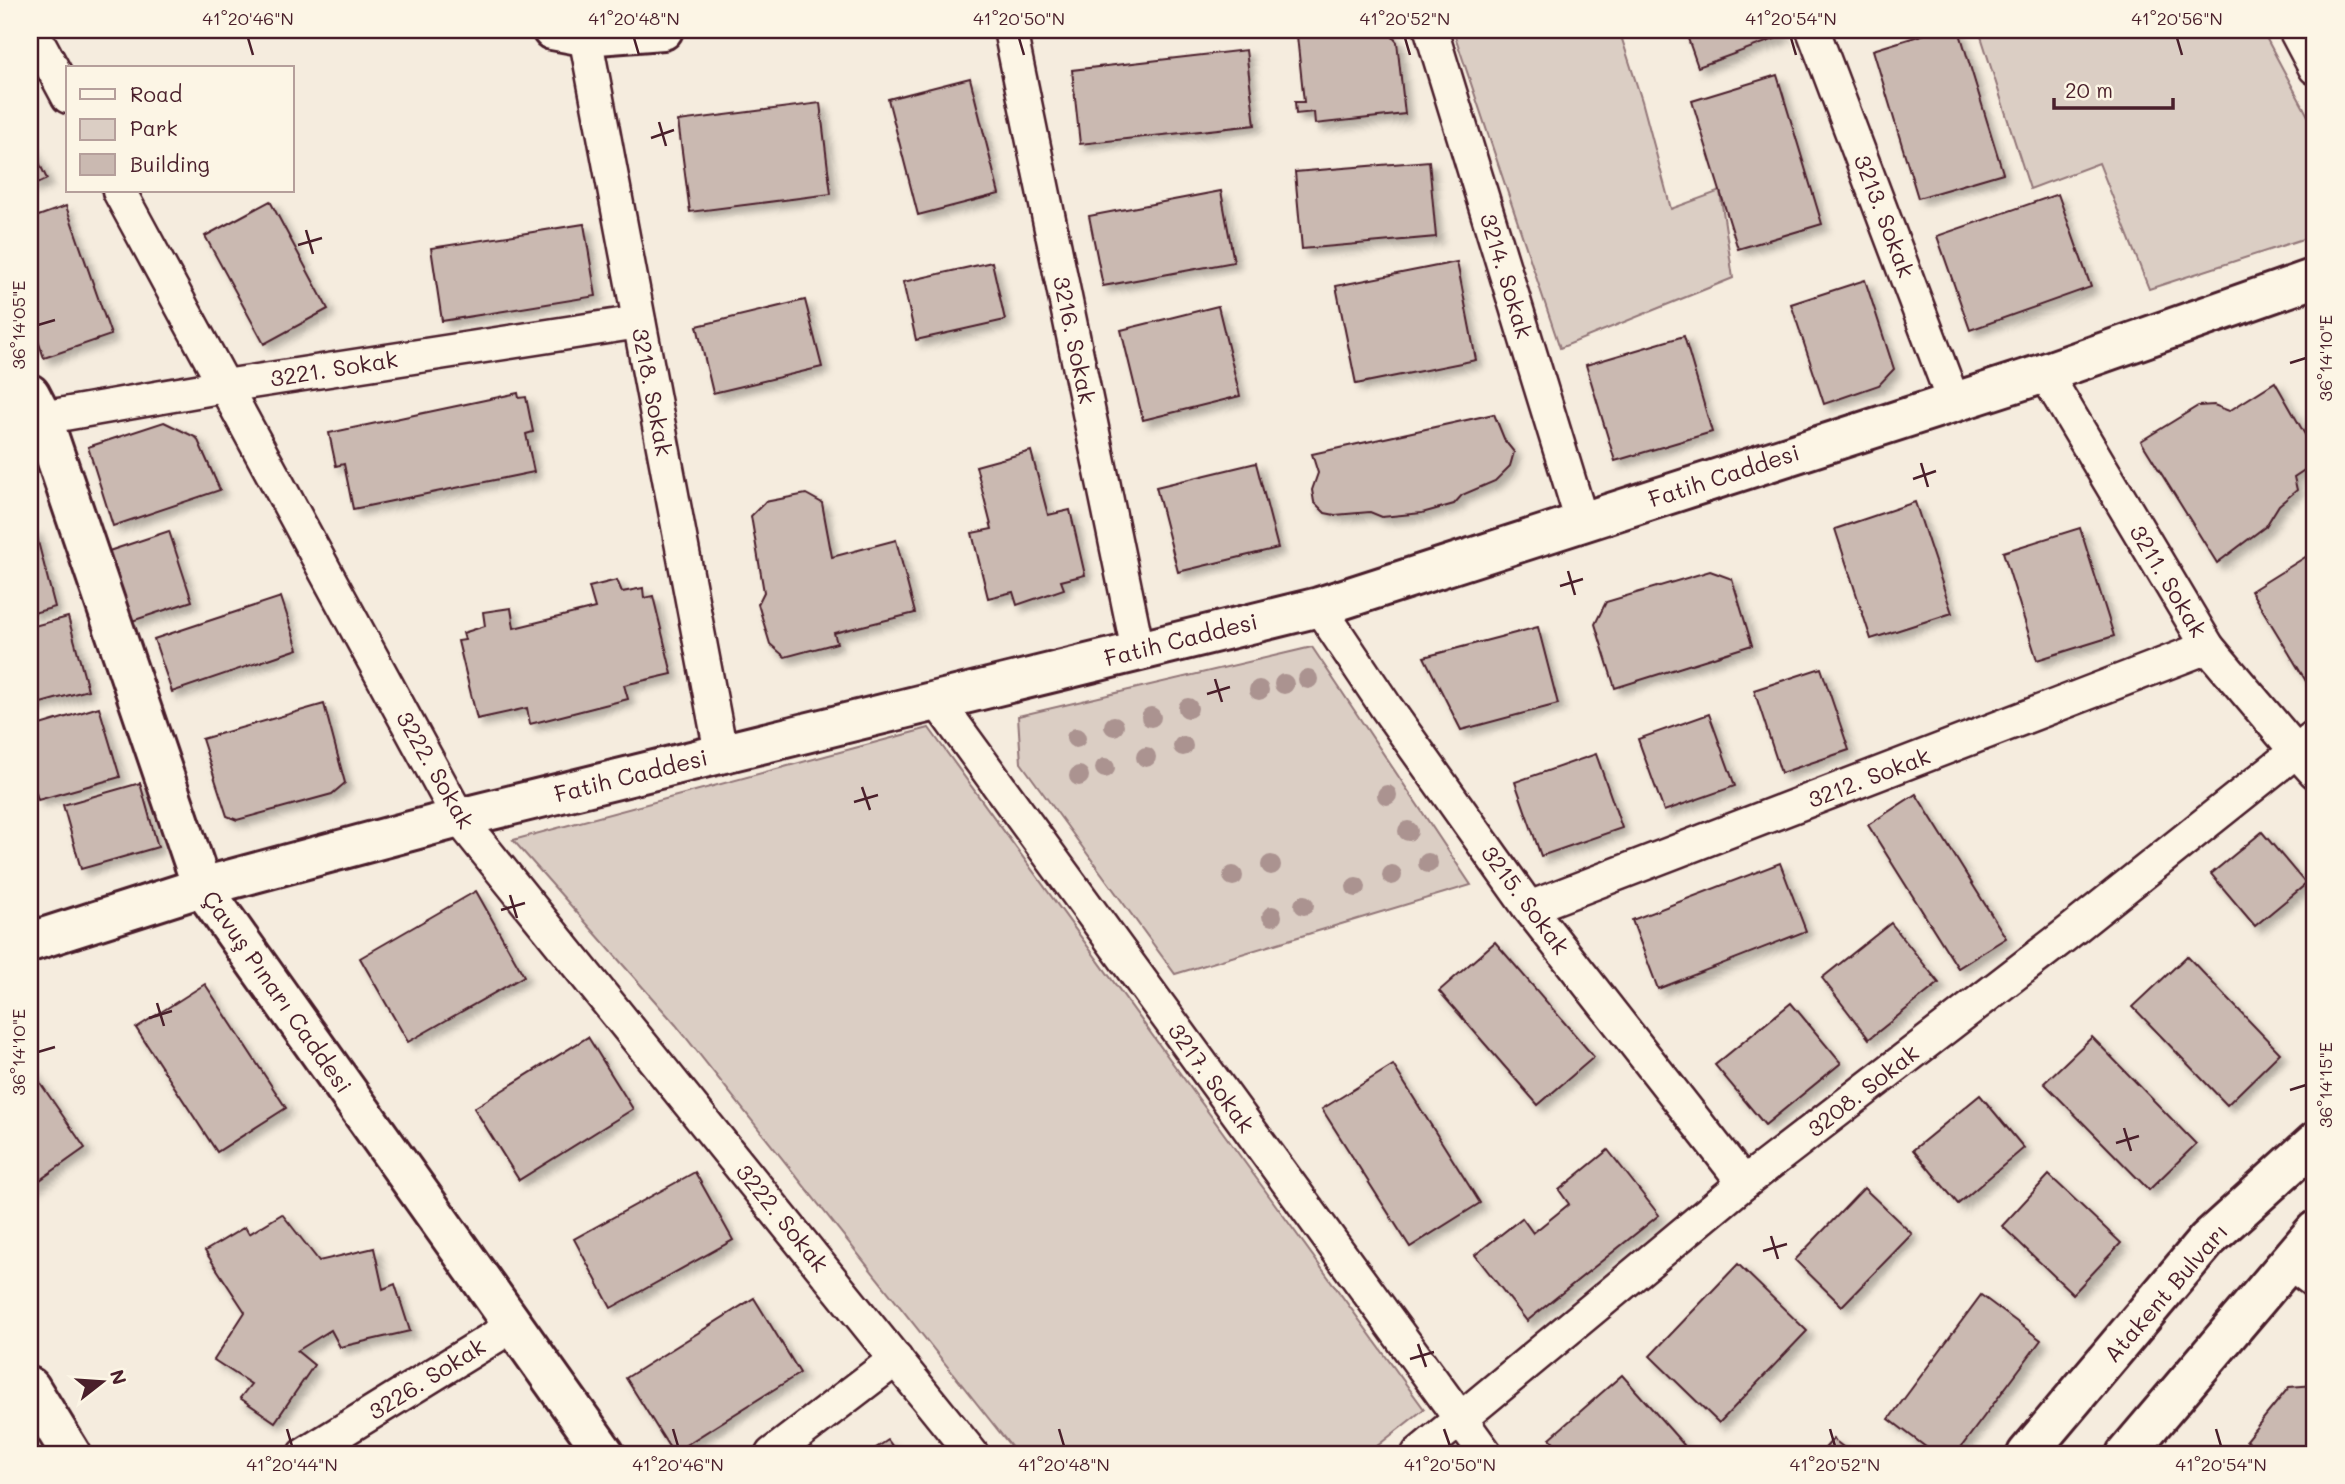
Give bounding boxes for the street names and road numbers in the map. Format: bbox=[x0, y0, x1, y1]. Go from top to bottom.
street label: 3213. Sokak bbox=[1848, 150, 1922, 281]
street label: 3214. Sokak bbox=[1474, 209, 1540, 342]
street label: 3216. Sokak bbox=[1047, 273, 1103, 406]
street label: 3218. Sokak bbox=[626, 325, 680, 458]
street label: 3221. Sokak bbox=[268, 343, 400, 393]
street label: Fatih Caddesi bbox=[1644, 437, 1803, 514]
street label: 3211. Sokak bbox=[2123, 519, 2214, 642]
street label: Fatih Caddesi bbox=[1101, 605, 1261, 673]
street label: 3222. Sokak bbox=[390, 705, 482, 834]
street label: 3212. Sokak bbox=[1803, 740, 1934, 814]
street label: Fatih Caddesi bbox=[551, 741, 711, 809]
street label: 3215. Sokak bbox=[1475, 839, 1577, 960]
street label: Çavuş Pınarı Caddesi bbox=[196, 884, 359, 1099]
street label: 3217. Sokak bbox=[1162, 1016, 1262, 1138]
street label: 3208. Sokak bbox=[1800, 1037, 1924, 1143]
street label: 3222. Sokak bbox=[730, 1157, 836, 1278]
street label: Atakent Bulvarı bbox=[2097, 1216, 2234, 1368]
street label: 3226. Sokak bbox=[362, 1330, 491, 1426]

